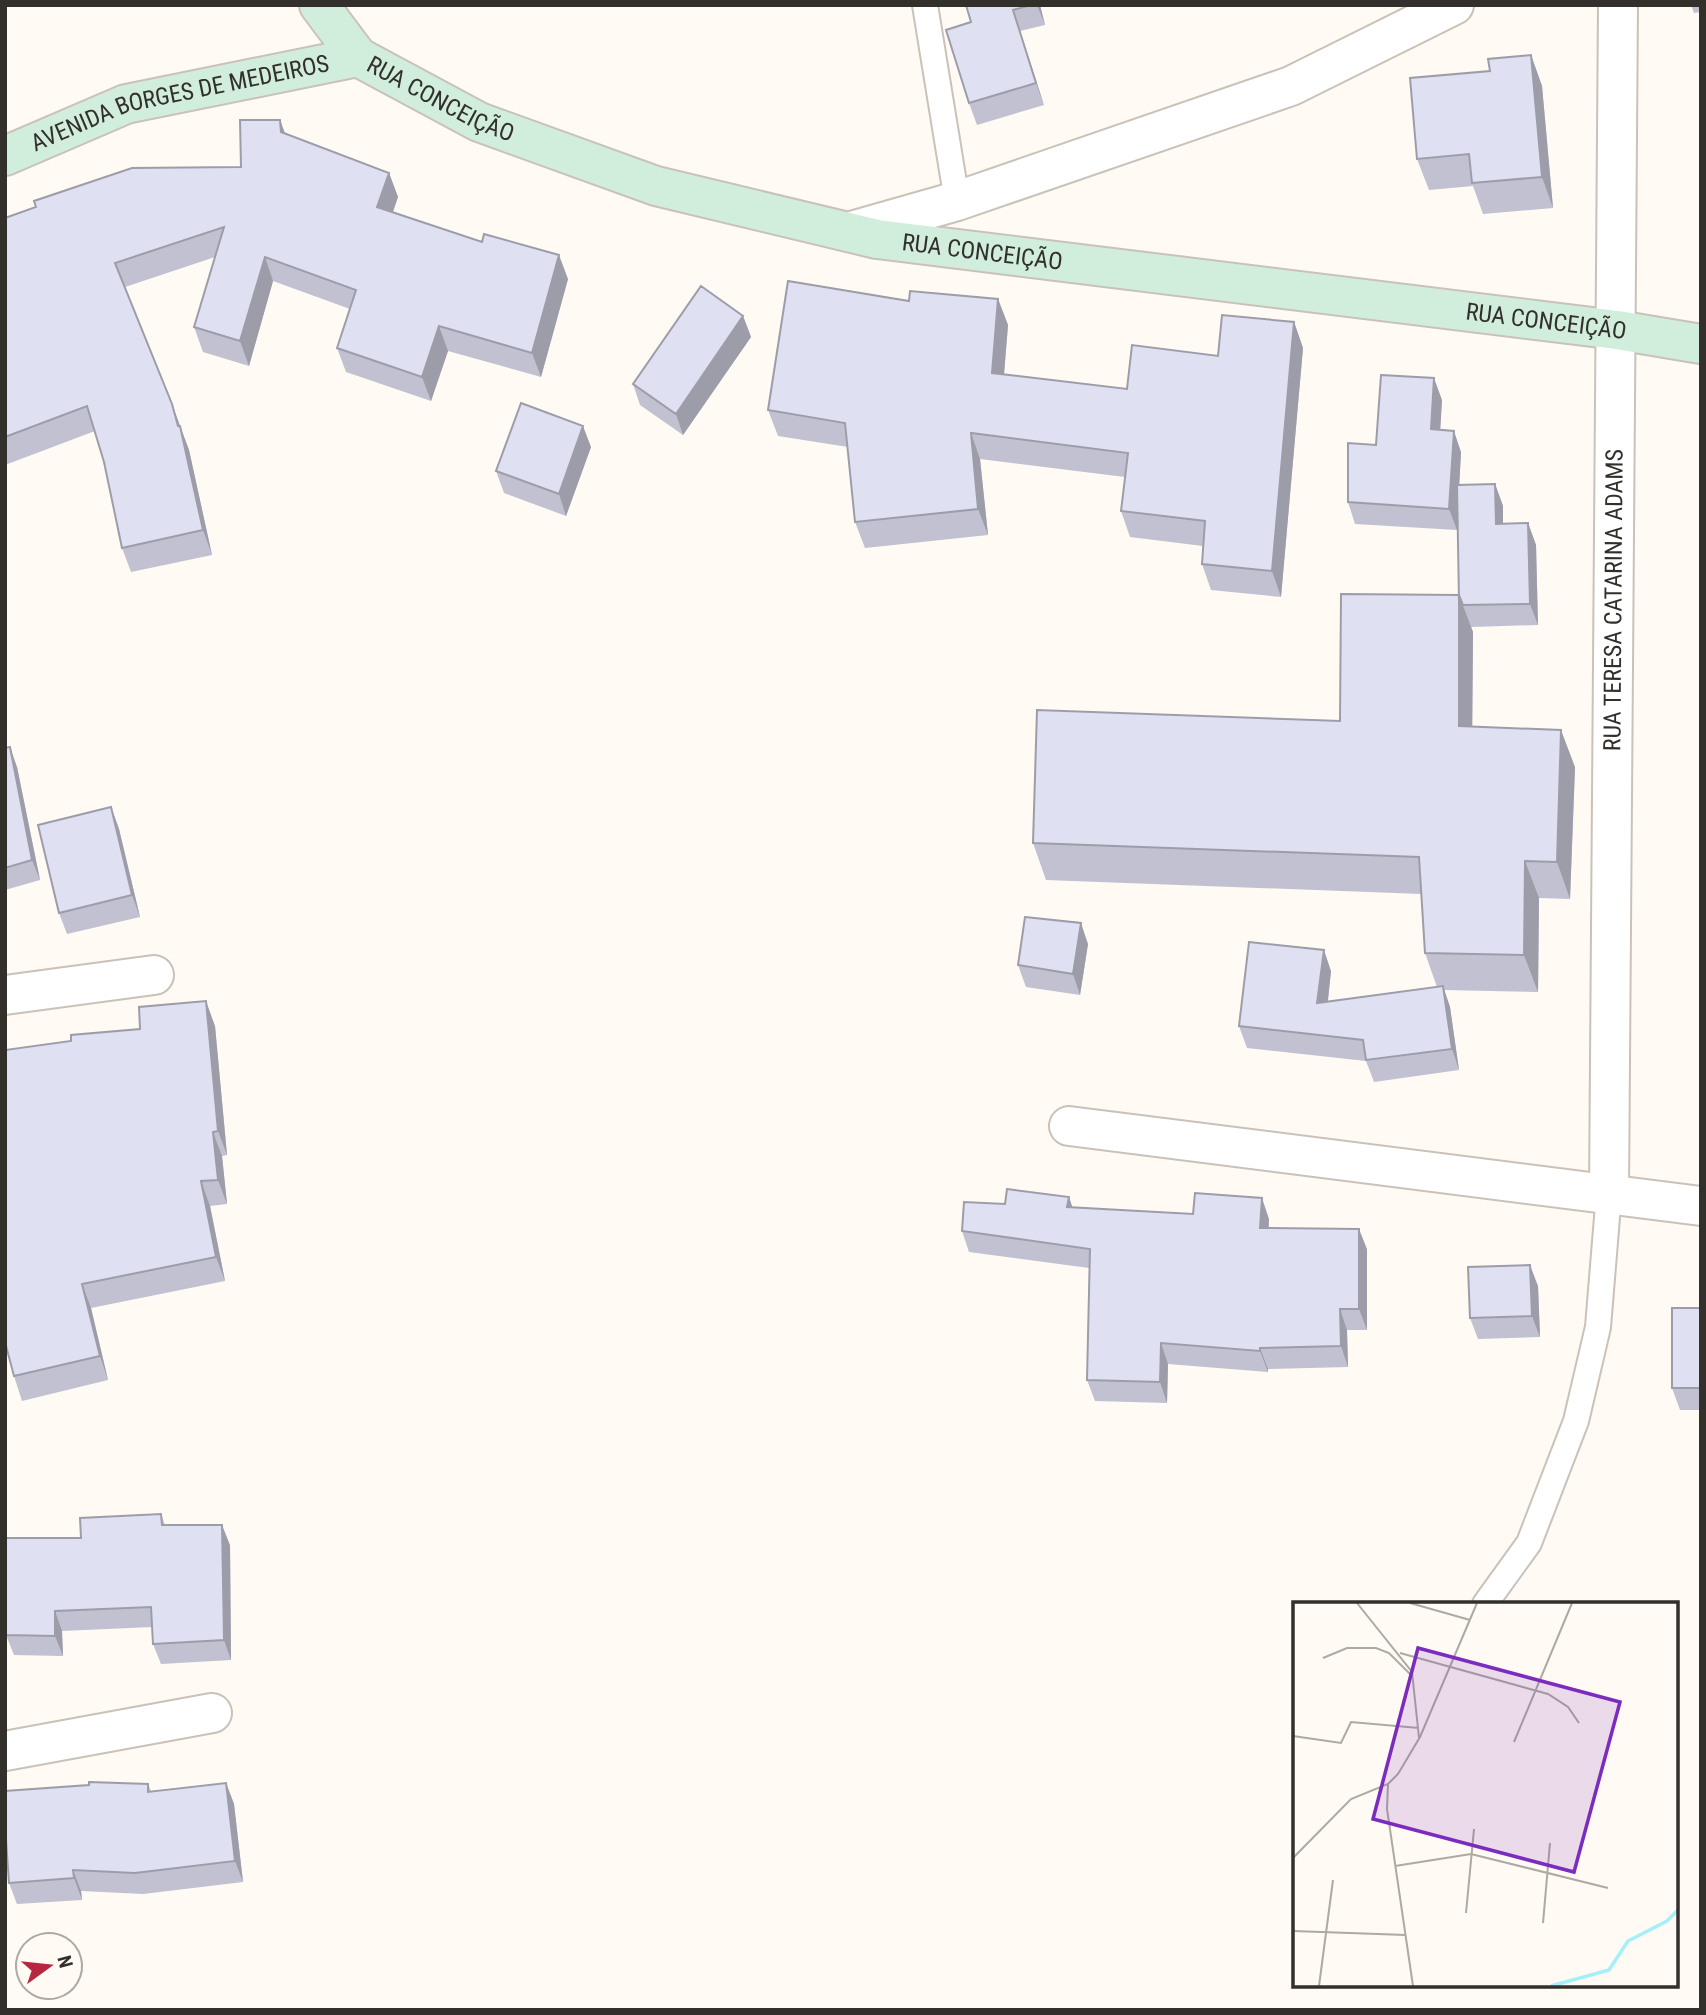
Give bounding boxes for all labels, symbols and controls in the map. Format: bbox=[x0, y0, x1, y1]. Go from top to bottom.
street label: AVENIDA BORGES DE MEDEIROS bbox=[27, 49, 331, 157]
street label: RUA CONCEIÇÃO bbox=[362, 50, 518, 148]
street label: RUA CONCEIÇÃO bbox=[900, 228, 1064, 276]
street label: RUA CONCEIÇÃO bbox=[1464, 298, 1629, 345]
street label: RUA TERESA CATARINA ADAMS bbox=[1598, 449, 1629, 751]
inset map bbox=[1293, 1602, 1678, 1987]
north arrow bbox=[14, 1931, 84, 2001]
text: N bbox=[52, 1953, 78, 1970]

